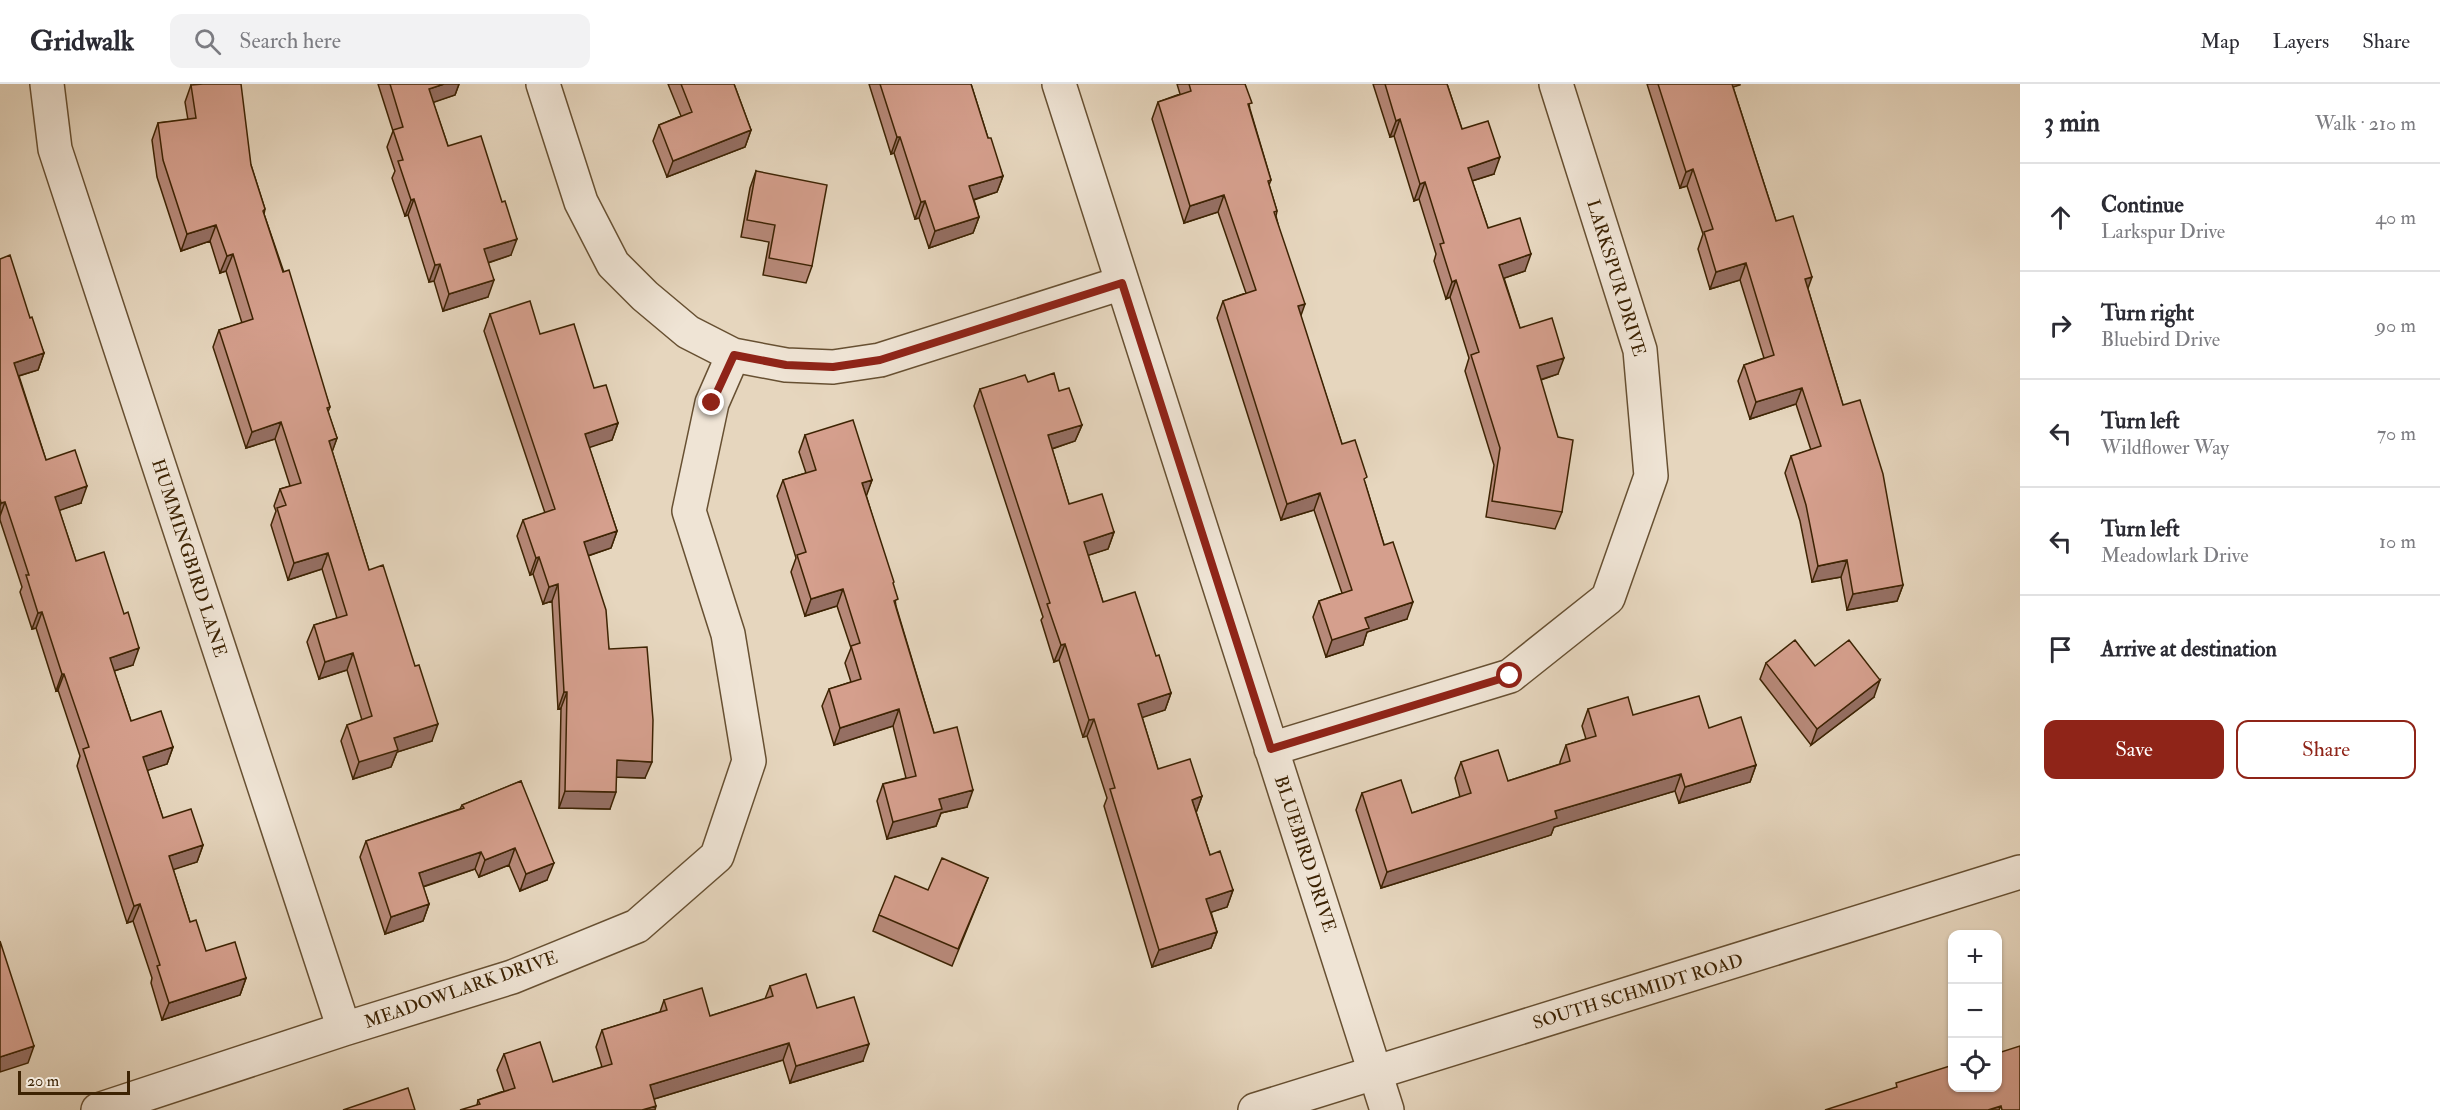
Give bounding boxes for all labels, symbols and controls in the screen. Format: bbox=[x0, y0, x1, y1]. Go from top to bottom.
search box bbox=[170, 14, 590, 68]
text: Gridwalk bbox=[30, 24, 134, 59]
icon: search bbox=[191, 25, 224, 58]
text: Search here bbox=[239, 27, 341, 55]
text: Map bbox=[2200, 28, 2240, 55]
text: Layers bbox=[2273, 28, 2329, 55]
text: Share bbox=[2362, 28, 2410, 55]
text: 3 min bbox=[2044, 107, 2100, 139]
text: Walk · 210 m bbox=[2315, 111, 2416, 136]
text: Continue bbox=[2101, 191, 2184, 219]
street label: LARKSPUR DRIVE bbox=[1581, 197, 1651, 359]
icon: ahead bbox=[2044, 201, 2077, 234]
text: 40 m bbox=[2375, 205, 2416, 230]
text: Larkspur Drive bbox=[2101, 219, 2225, 244]
text: Turn right bbox=[2101, 299, 2194, 327]
icon: right bbox=[2044, 309, 2077, 342]
text: 90 m bbox=[2376, 313, 2416, 338]
text: Bluebird Drive bbox=[2101, 327, 2220, 352]
route end bbox=[698, 389, 724, 415]
text: Turn left bbox=[2101, 407, 2180, 435]
icon: left bbox=[2044, 417, 2077, 450]
text: 70 m bbox=[2377, 421, 2416, 446]
text: Wildflower Way bbox=[2101, 435, 2229, 460]
street label: HUMMINGBIRD LANE bbox=[146, 456, 232, 660]
text: Turn left bbox=[2101, 515, 2180, 543]
icon: left bbox=[2044, 525, 2077, 558]
text: 10 m bbox=[2379, 529, 2416, 554]
text: Meadowlark Drive bbox=[2101, 543, 2249, 568]
icon: arrive bbox=[2044, 633, 2077, 666]
text: Arrive at destination bbox=[2101, 635, 2277, 663]
route start bbox=[1496, 662, 1522, 688]
button: Save bbox=[2044, 720, 2224, 779]
button: Share bbox=[2236, 720, 2416, 779]
street label: BLUEBIRD DRIVE bbox=[1269, 773, 1341, 935]
map controls bbox=[1948, 930, 2002, 1092]
button: + bbox=[1948, 930, 2002, 984]
street label: MEADOWLARK DRIVE bbox=[361, 946, 561, 1034]
street label: SOUTH SCHMIDT ROAD bbox=[1530, 949, 1746, 1035]
button: − bbox=[1948, 984, 2002, 1038]
button: locate bbox=[1948, 1038, 2002, 1092]
scale bar bbox=[18, 1068, 130, 1096]
text: 20 m bbox=[27, 1071, 59, 1091]

